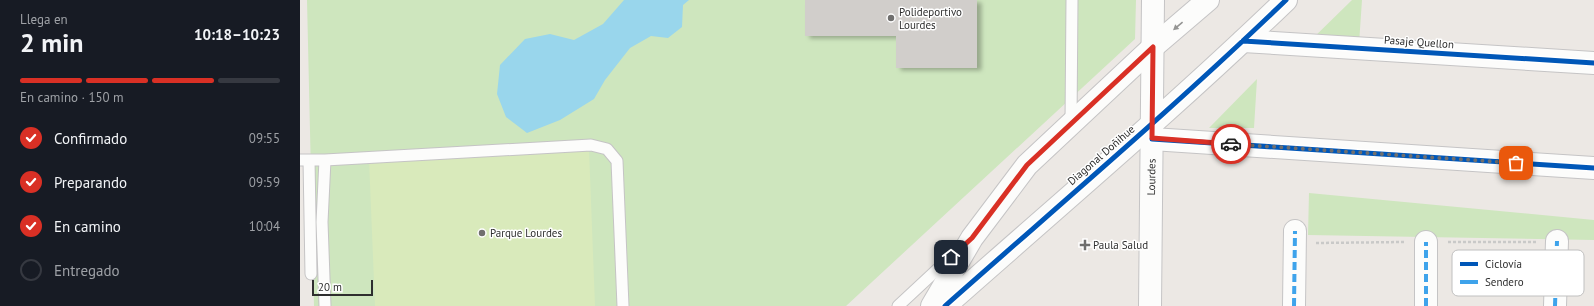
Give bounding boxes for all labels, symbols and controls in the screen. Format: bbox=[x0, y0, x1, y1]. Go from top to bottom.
place label: Polideportivo Lourdes bbox=[899, 5, 962, 32]
text: Llega en bbox=[20, 11, 68, 28]
marker: Polideportivo Lourdes bbox=[886, 13, 896, 23]
one-way arrow bbox=[1173, 21, 1184, 30]
text: 10:18–10:23 bbox=[194, 25, 280, 44]
text: 2 min bbox=[20, 26, 83, 59]
street label: Pasaje Quellon bbox=[1384, 33, 1454, 51]
text: En camino · 150 m bbox=[20, 89, 124, 106]
street label: Diagonal Doñihue bbox=[1064, 122, 1138, 188]
courier bbox=[1211, 124, 1251, 164]
icon: check bbox=[20, 127, 42, 149]
text: Confirmado bbox=[54, 129, 127, 148]
text: 09:55 bbox=[249, 130, 280, 147]
icon: car bbox=[1220, 133, 1242, 155]
pin bbox=[1499, 146, 1533, 180]
icon: bag bbox=[1505, 152, 1527, 174]
street label: Lourdes bbox=[1144, 158, 1158, 195]
icon: check bbox=[20, 171, 42, 193]
text: Preparando bbox=[54, 173, 127, 192]
text: 09:59 bbox=[249, 174, 280, 191]
icon: check bbox=[20, 215, 42, 237]
text: En camino bbox=[54, 217, 121, 236]
text: 10:04 bbox=[249, 218, 280, 235]
place label: Parque Lourdes bbox=[490, 226, 562, 240]
marker: Parque Lourdes bbox=[477, 228, 487, 238]
place label: Paula Salud bbox=[1093, 238, 1148, 252]
pin bbox=[934, 240, 968, 274]
marker: Paula Salud bbox=[1080, 240, 1090, 250]
icon: home bbox=[940, 246, 962, 268]
legend bbox=[1452, 250, 1584, 296]
text: Ciclovía bbox=[1485, 257, 1522, 271]
text: Entregado bbox=[54, 261, 120, 280]
text: Sendero bbox=[1485, 275, 1524, 289]
scale bar bbox=[312, 278, 373, 297]
text: 20 m bbox=[318, 280, 342, 294]

